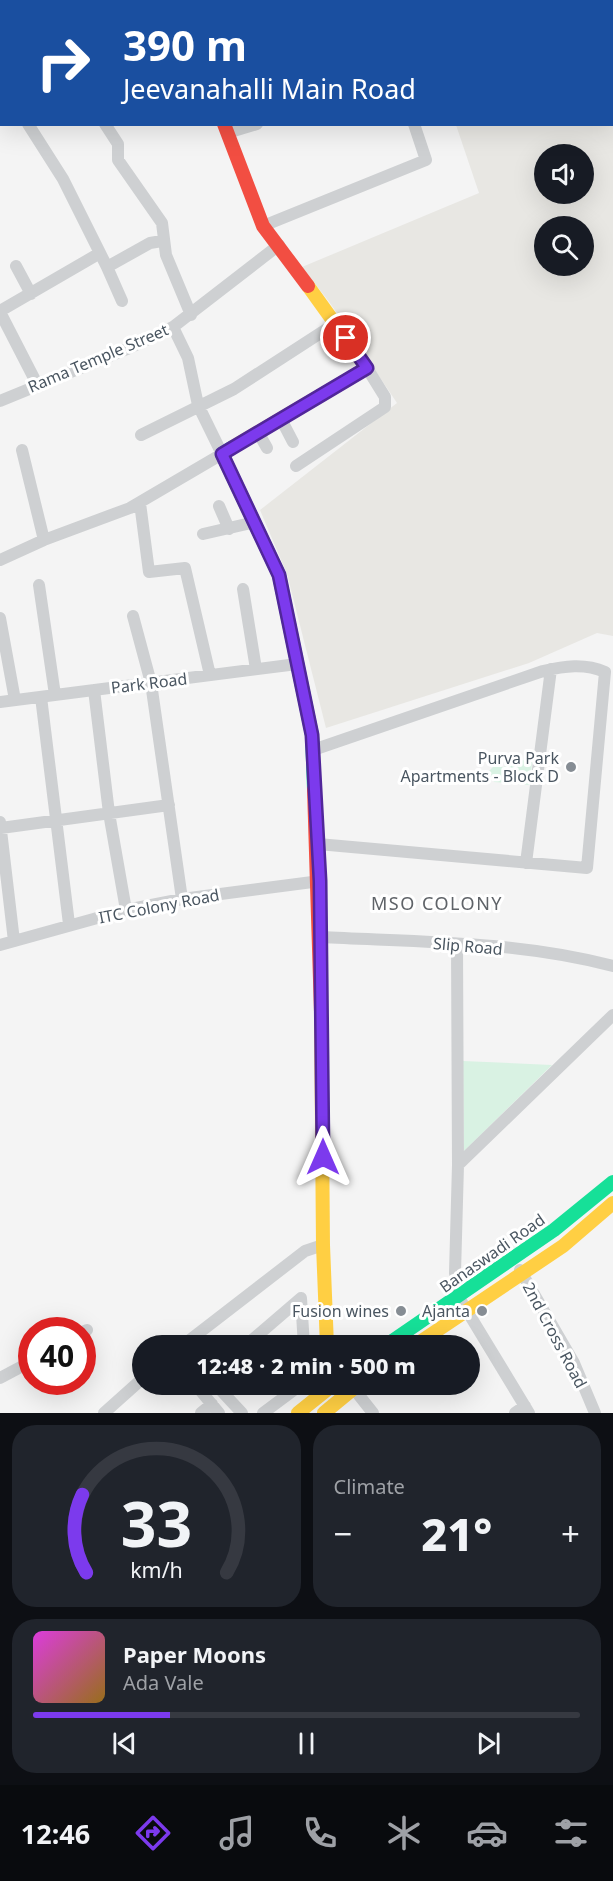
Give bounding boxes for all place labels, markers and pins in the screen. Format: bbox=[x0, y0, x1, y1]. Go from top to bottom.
pin bbox=[320, 312, 371, 363]
place label: Purva Park Apartments - Block D bbox=[401, 747, 559, 787]
marker: Purva Park Apartments - Block D bbox=[564, 760, 578, 774]
place label: Fusion wines bbox=[292, 1300, 389, 1322]
place label: Ajanta bbox=[422, 1300, 470, 1322]
marker: Fusion wines bbox=[394, 1304, 408, 1318]
marker: Ajanta bbox=[475, 1304, 489, 1318]

